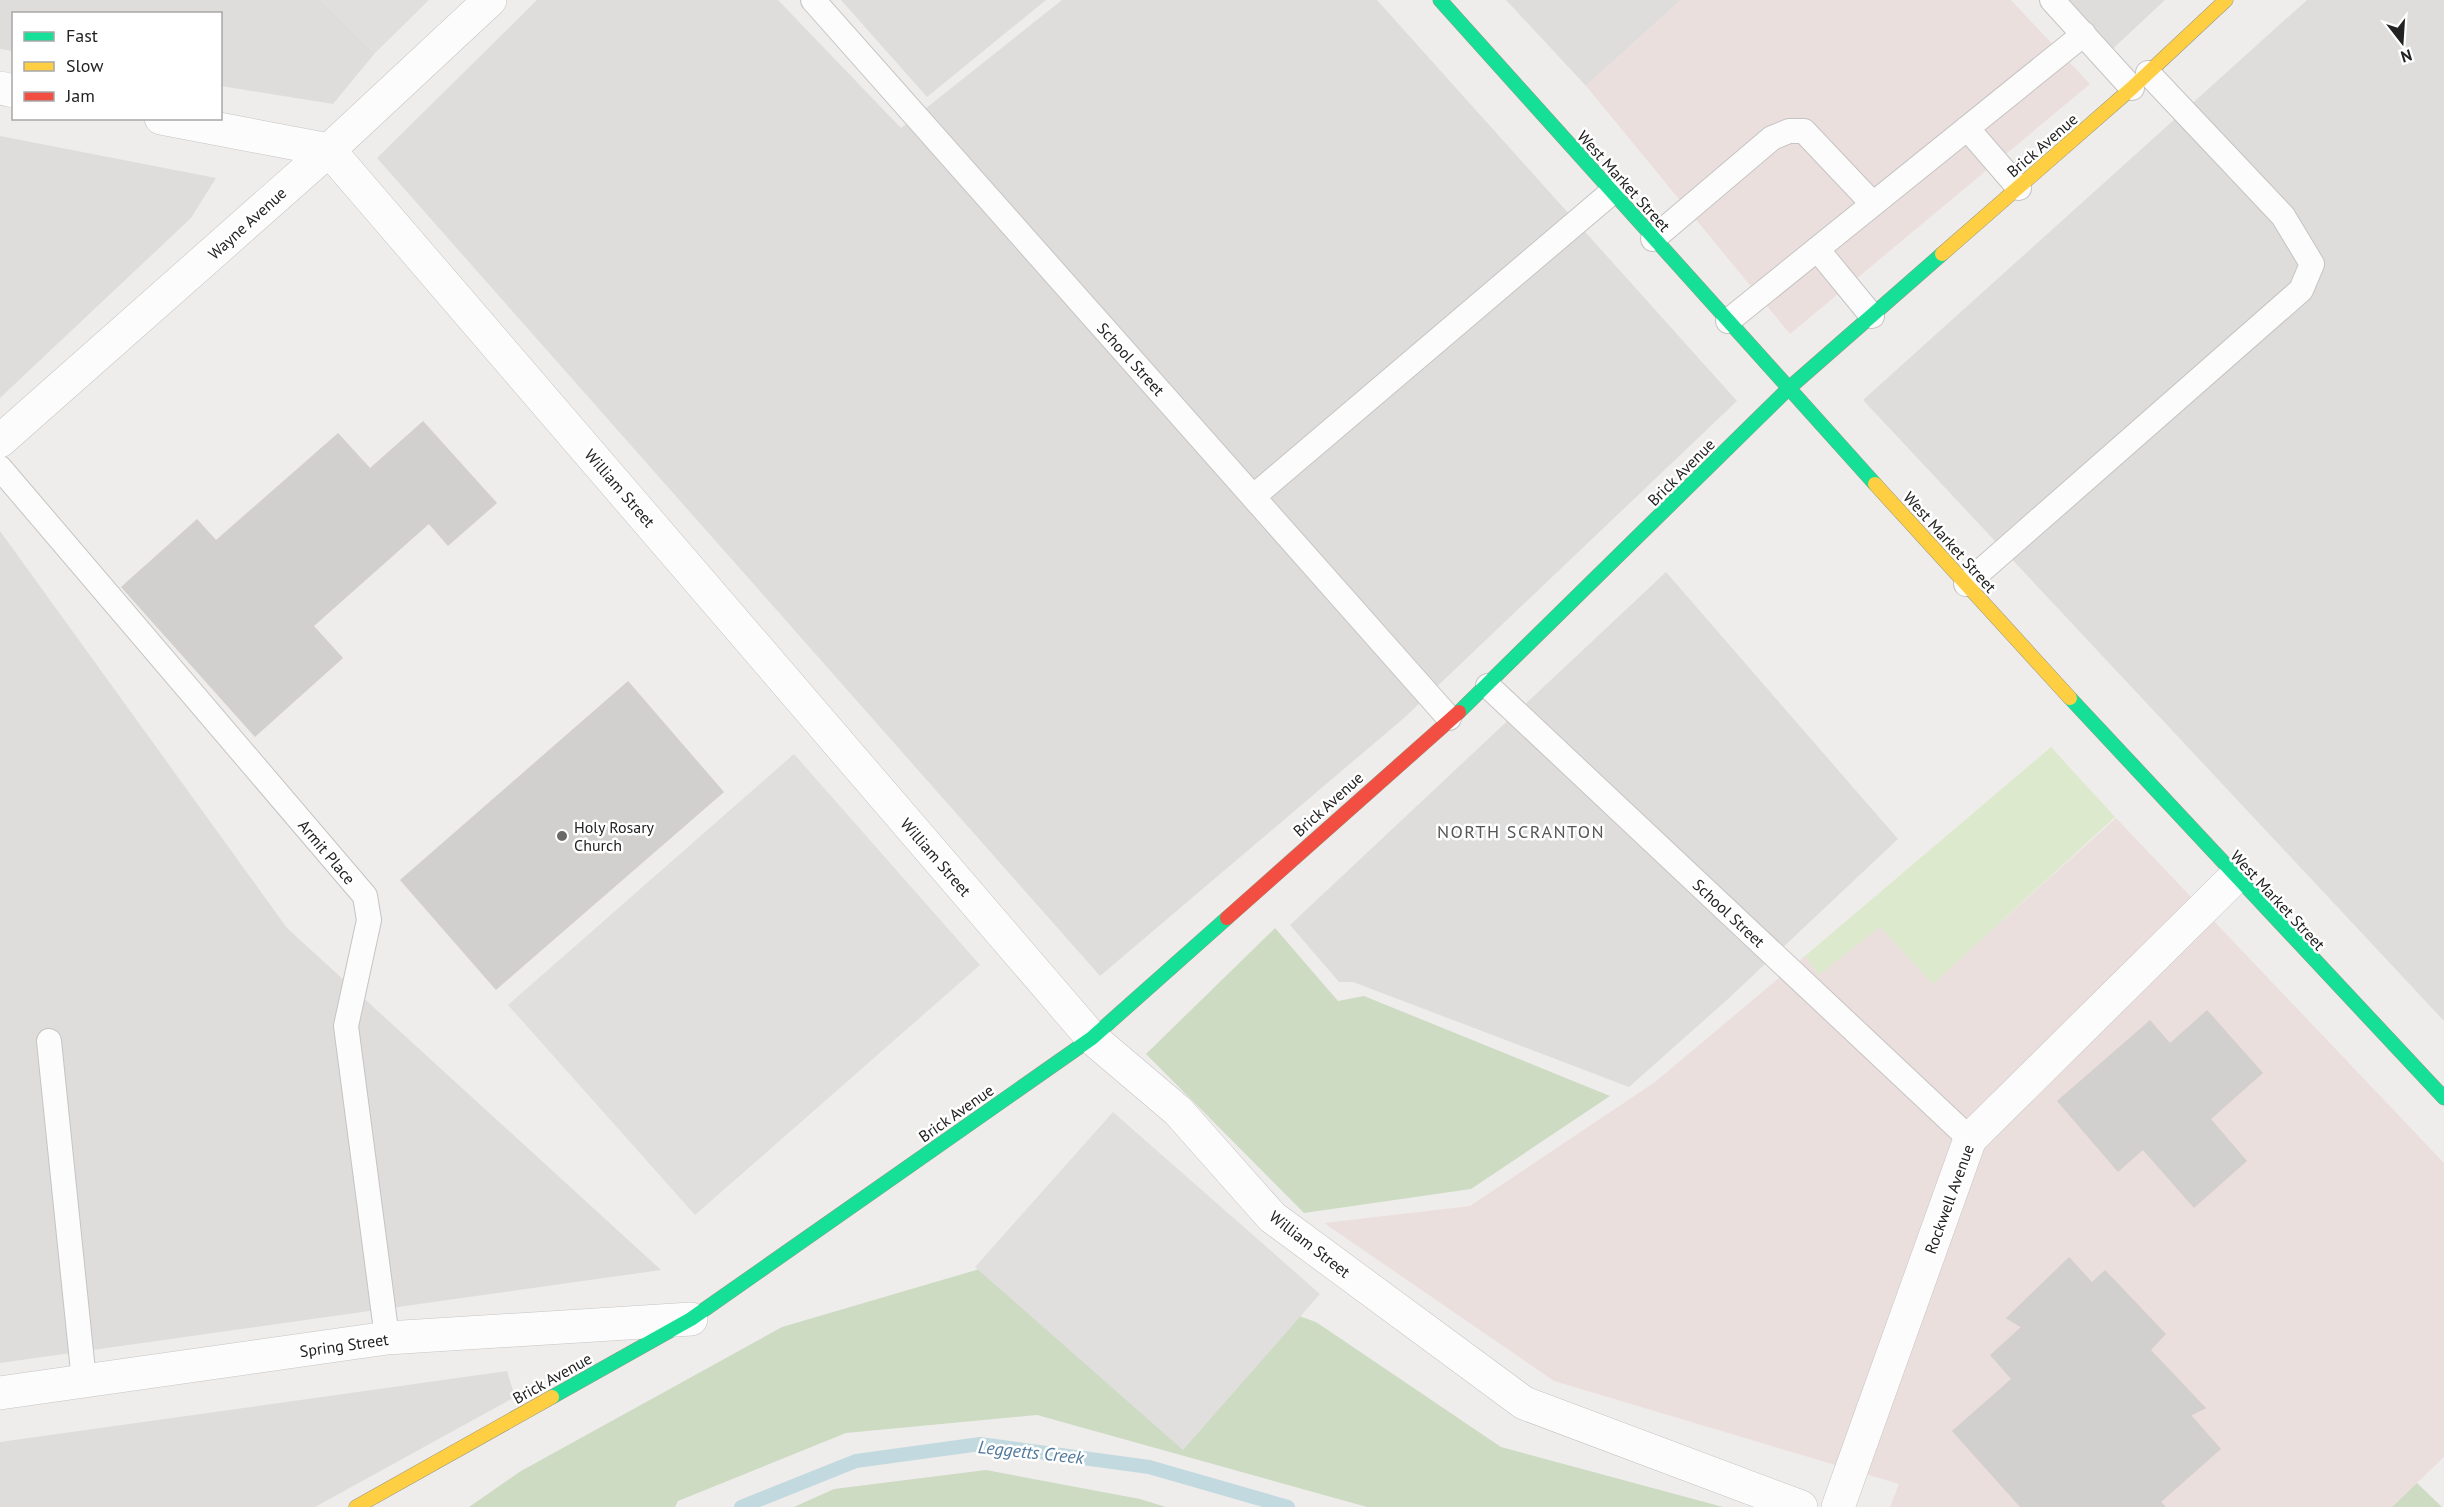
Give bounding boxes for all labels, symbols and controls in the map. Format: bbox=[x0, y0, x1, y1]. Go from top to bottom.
legend bbox=[12, 12, 222, 120]
north arrow bbox=[2372, 12, 2432, 72]
text: Fast bbox=[66, 24, 98, 47]
text: N bbox=[2398, 45, 2414, 67]
text: Slow bbox=[66, 54, 104, 77]
text: Jam bbox=[65, 84, 95, 107]
street label: Brick Avenue bbox=[2003, 109, 2081, 181]
street label: West Market Street bbox=[1573, 126, 1675, 236]
street label: Wayne Avenue bbox=[204, 183, 290, 263]
street label: School Street bbox=[1093, 318, 1169, 400]
street label: Brick Avenue bbox=[1643, 434, 1719, 510]
street label: William Street bbox=[581, 445, 660, 532]
street label: West Market Street bbox=[1899, 487, 2001, 597]
street label: Brick Avenue bbox=[1289, 767, 1367, 841]
street label: William Street bbox=[897, 814, 976, 901]
street label: Armit Place bbox=[294, 816, 360, 888]
place label: Holy Rosary Church bbox=[574, 817, 655, 855]
district label: NORTH SCRANTON bbox=[1437, 820, 1605, 843]
marker: Holy Rosary Church bbox=[555, 829, 569, 843]
street label: West Market Street bbox=[2227, 846, 2330, 955]
street label: School Street bbox=[1689, 875, 1770, 952]
street label: Brick Avenue bbox=[915, 1080, 997, 1146]
street label: Rockwell Avenue bbox=[1920, 1142, 1978, 1256]
street label: William Street bbox=[1266, 1206, 1355, 1282]
street label: Spring Street bbox=[298, 1329, 390, 1361]
street label: Brick Avenue bbox=[509, 1348, 595, 1408]
water label: Leggetts Creek bbox=[977, 1435, 1086, 1469]

